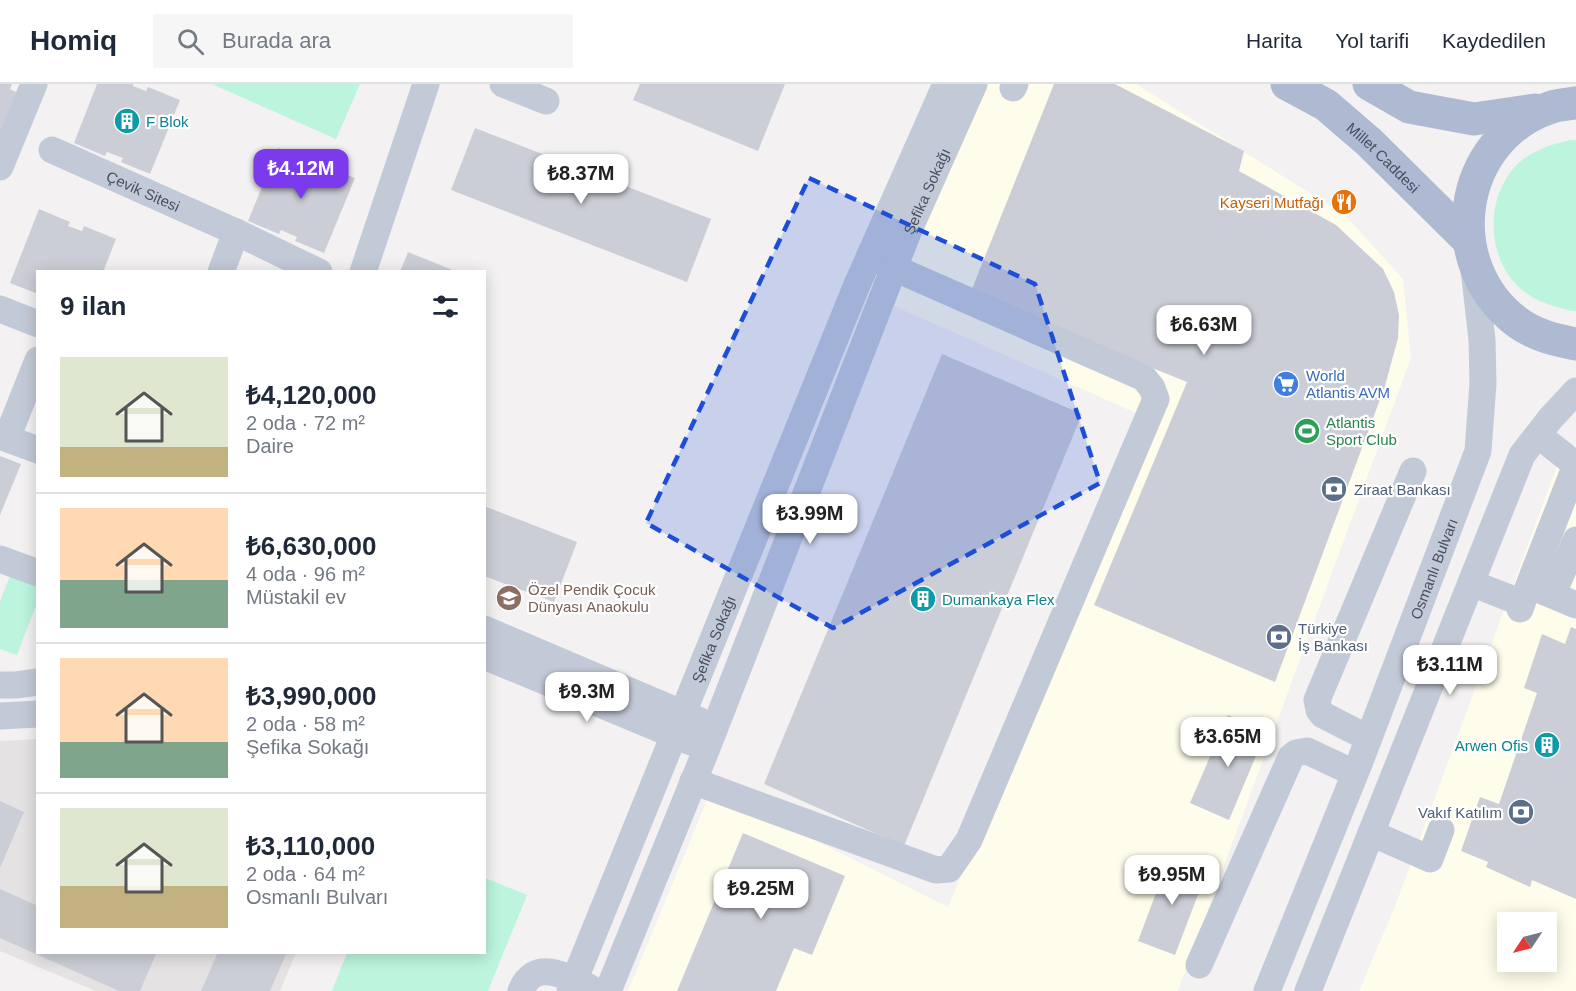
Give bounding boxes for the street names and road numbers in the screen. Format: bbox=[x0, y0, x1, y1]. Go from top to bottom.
street label: Millet Caddesi bbox=[1344, 118, 1423, 196]
street label: Şefika Sokağı bbox=[900, 145, 953, 237]
street label: Çevik Sitesi bbox=[104, 167, 183, 214]
street label: Osmanlı Bulvarı bbox=[1406, 516, 1460, 622]
street label: Şefika Sokağı bbox=[688, 593, 738, 685]

